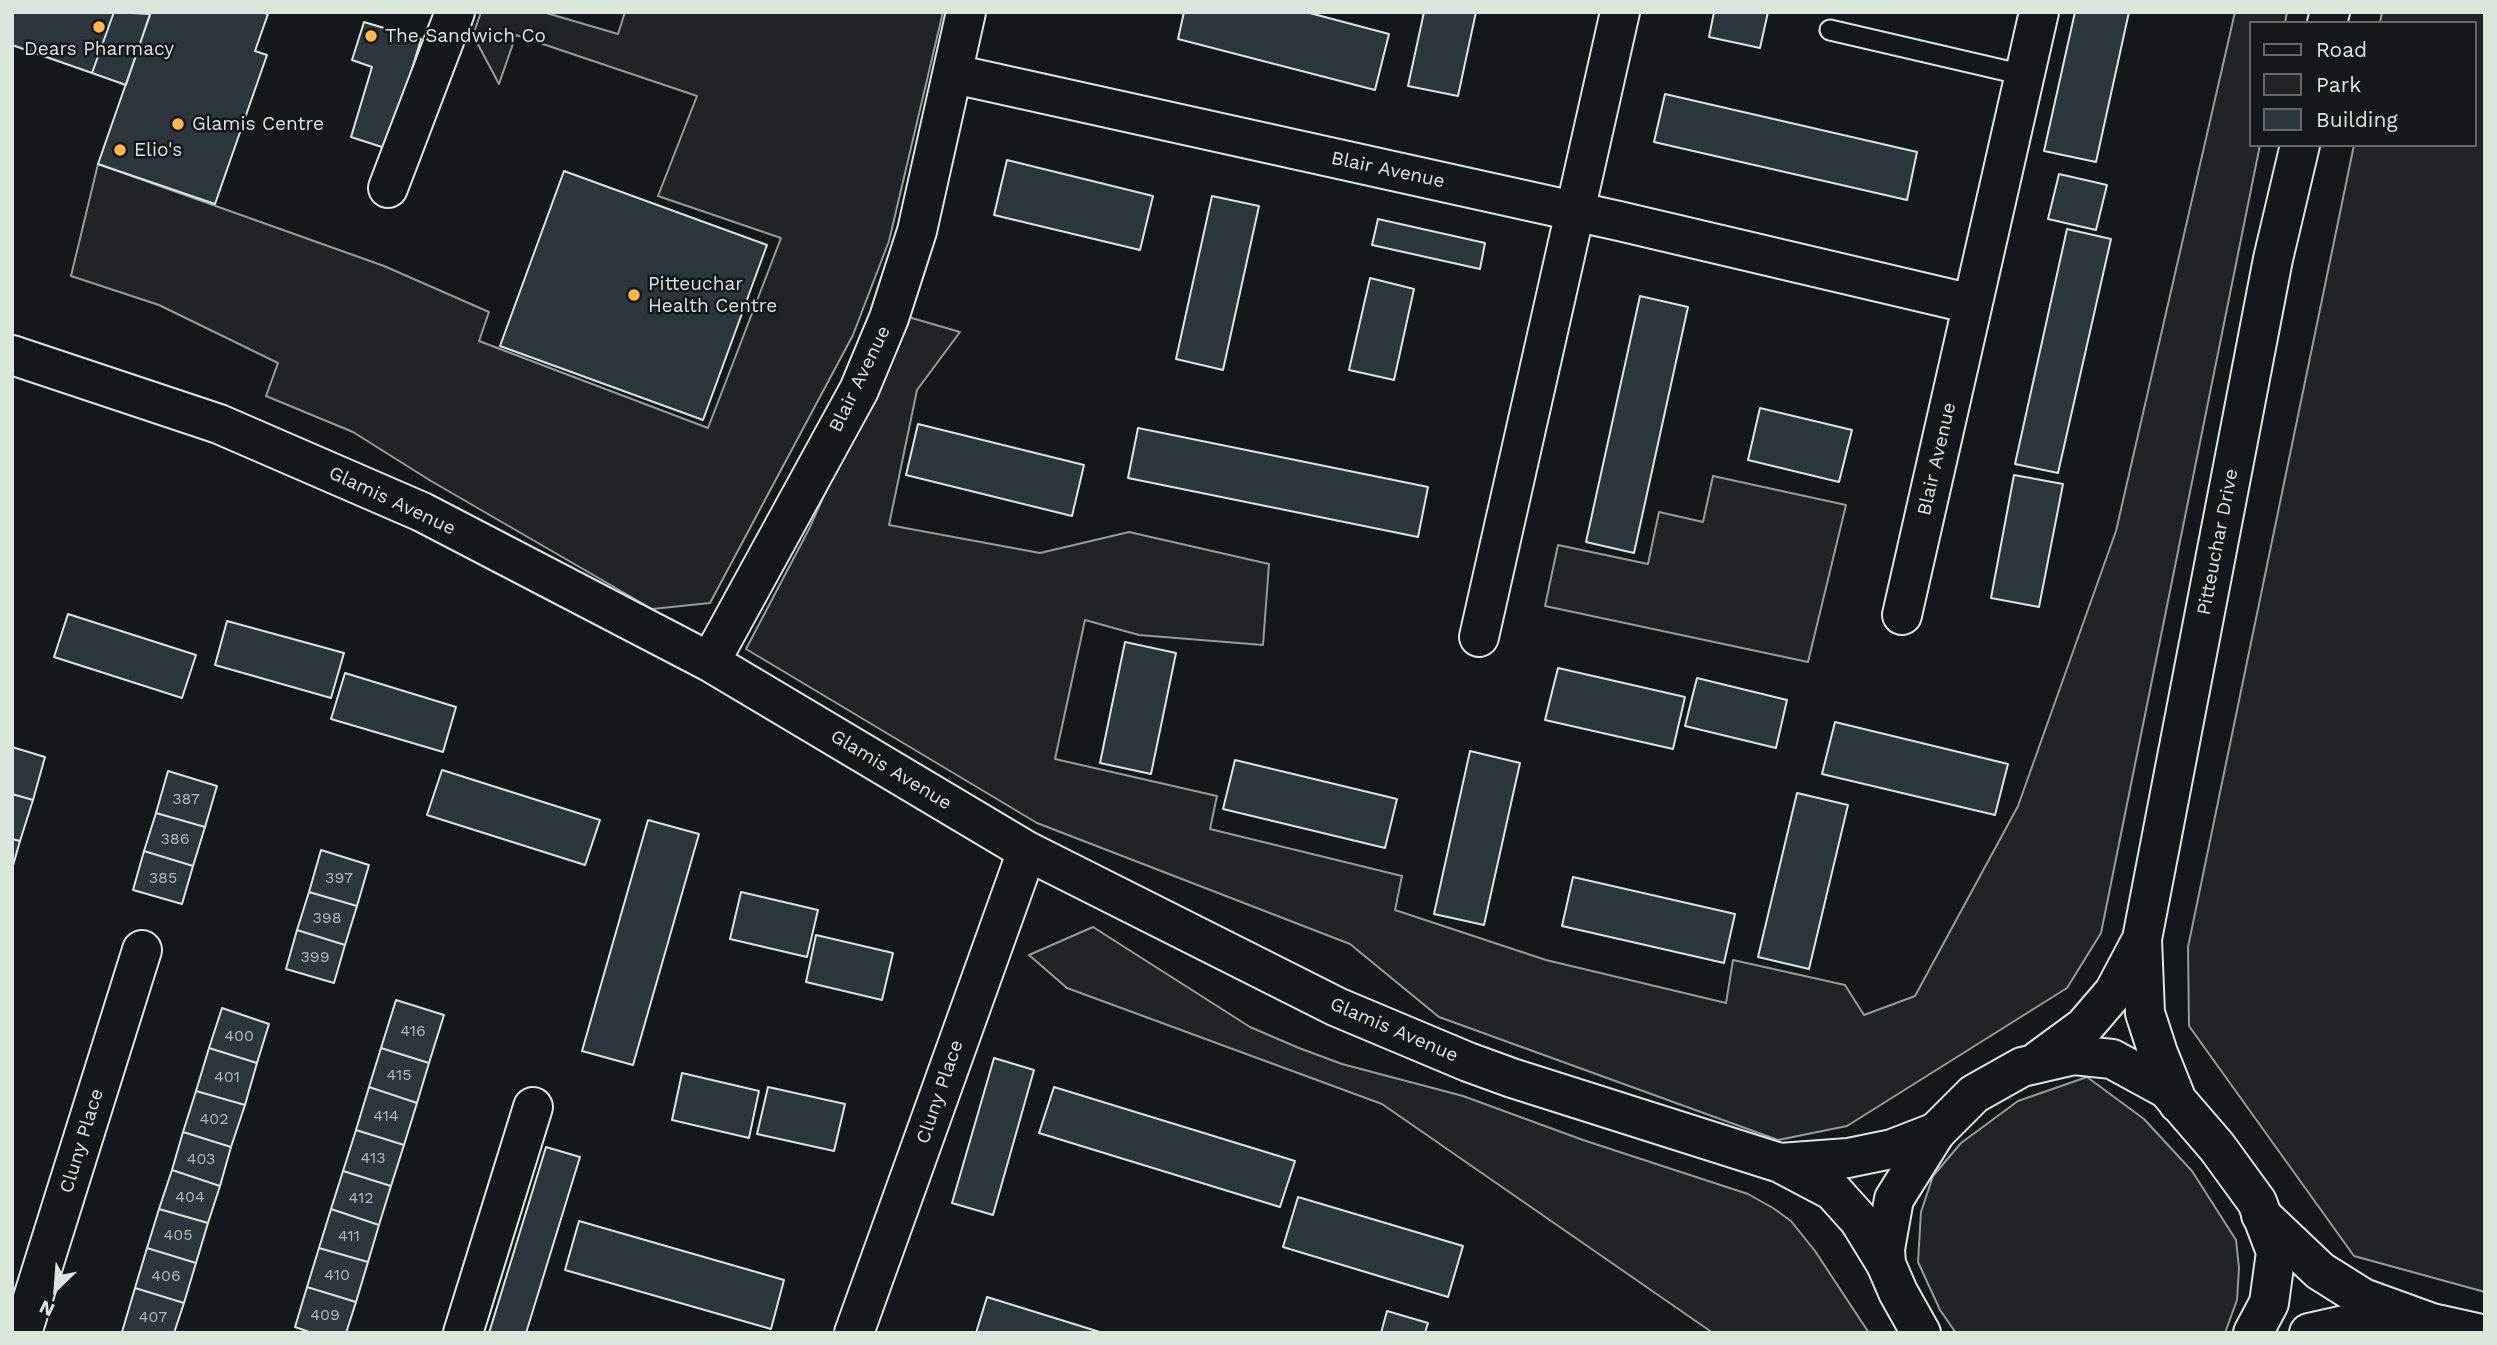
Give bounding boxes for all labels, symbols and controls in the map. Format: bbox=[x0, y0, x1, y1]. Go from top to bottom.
marker: Dears Pharmacy bbox=[91, 19, 107, 35]
legend bbox=[2248, 21, 2476, 147]
place label: The Sandwich Co bbox=[385, 25, 546, 47]
marker: The Sandwich Co bbox=[363, 28, 379, 44]
text: Road bbox=[2316, 37, 2367, 62]
place label: Dears Pharmacy bbox=[24, 38, 174, 60]
text: Park bbox=[2316, 72, 2361, 97]
text: Building bbox=[2316, 107, 2398, 132]
place label: Glamis Centre bbox=[192, 113, 324, 135]
marker: Glamis Centre bbox=[170, 116, 186, 132]
place label: Elio's bbox=[134, 139, 182, 161]
marker: Elio's bbox=[112, 142, 128, 158]
street label: Blair Avenue bbox=[1329, 147, 1447, 193]
place label: Pitteuchar Health Centre bbox=[648, 273, 777, 317]
marker: Pitteuchar Health Centre bbox=[626, 287, 642, 303]
street label: Blair Avenue bbox=[824, 322, 896, 436]
street label: Blair Avenue bbox=[1913, 400, 1961, 518]
street label: Glamis Avenue bbox=[325, 462, 459, 540]
street label: Pitteuchar Drive bbox=[2193, 467, 2243, 617]
street label: Glamis Avenue bbox=[826, 725, 956, 815]
house number: 387 bbox=[172, 789, 200, 809]
house number: 386 bbox=[161, 829, 189, 849]
house number: 385 bbox=[149, 868, 177, 888]
house number: 397 bbox=[325, 868, 353, 888]
house number: 398 bbox=[312, 908, 342, 928]
house number: 399 bbox=[300, 947, 330, 967]
street label: Glamis Avenue bbox=[1326, 993, 1462, 1067]
house number: 416 bbox=[400, 1021, 426, 1041]
house number: 400 bbox=[224, 1026, 254, 1046]
street label: Cluny Place bbox=[912, 1037, 968, 1147]
house number: 415 bbox=[386, 1065, 412, 1085]
house number: 401 bbox=[214, 1067, 240, 1087]
street label: Cluny Place bbox=[55, 1086, 109, 1196]
house number: 414 bbox=[373, 1106, 399, 1126]
house number: 402 bbox=[199, 1109, 229, 1129]
house number: 413 bbox=[360, 1148, 386, 1168]
house number: 403 bbox=[187, 1149, 215, 1169]
house number: 404 bbox=[175, 1187, 205, 1207]
house number: 412 bbox=[348, 1188, 374, 1208]
house number: 405 bbox=[163, 1225, 193, 1245]
house number: 411 bbox=[338, 1226, 360, 1246]
north arrow bbox=[21, 1254, 91, 1324]
house number: 410 bbox=[324, 1265, 350, 1285]
house number: 406 bbox=[151, 1266, 181, 1286]
text: N bbox=[36, 1295, 58, 1322]
house number: 409 bbox=[310, 1305, 340, 1325]
house number: 407 bbox=[139, 1307, 167, 1327]

